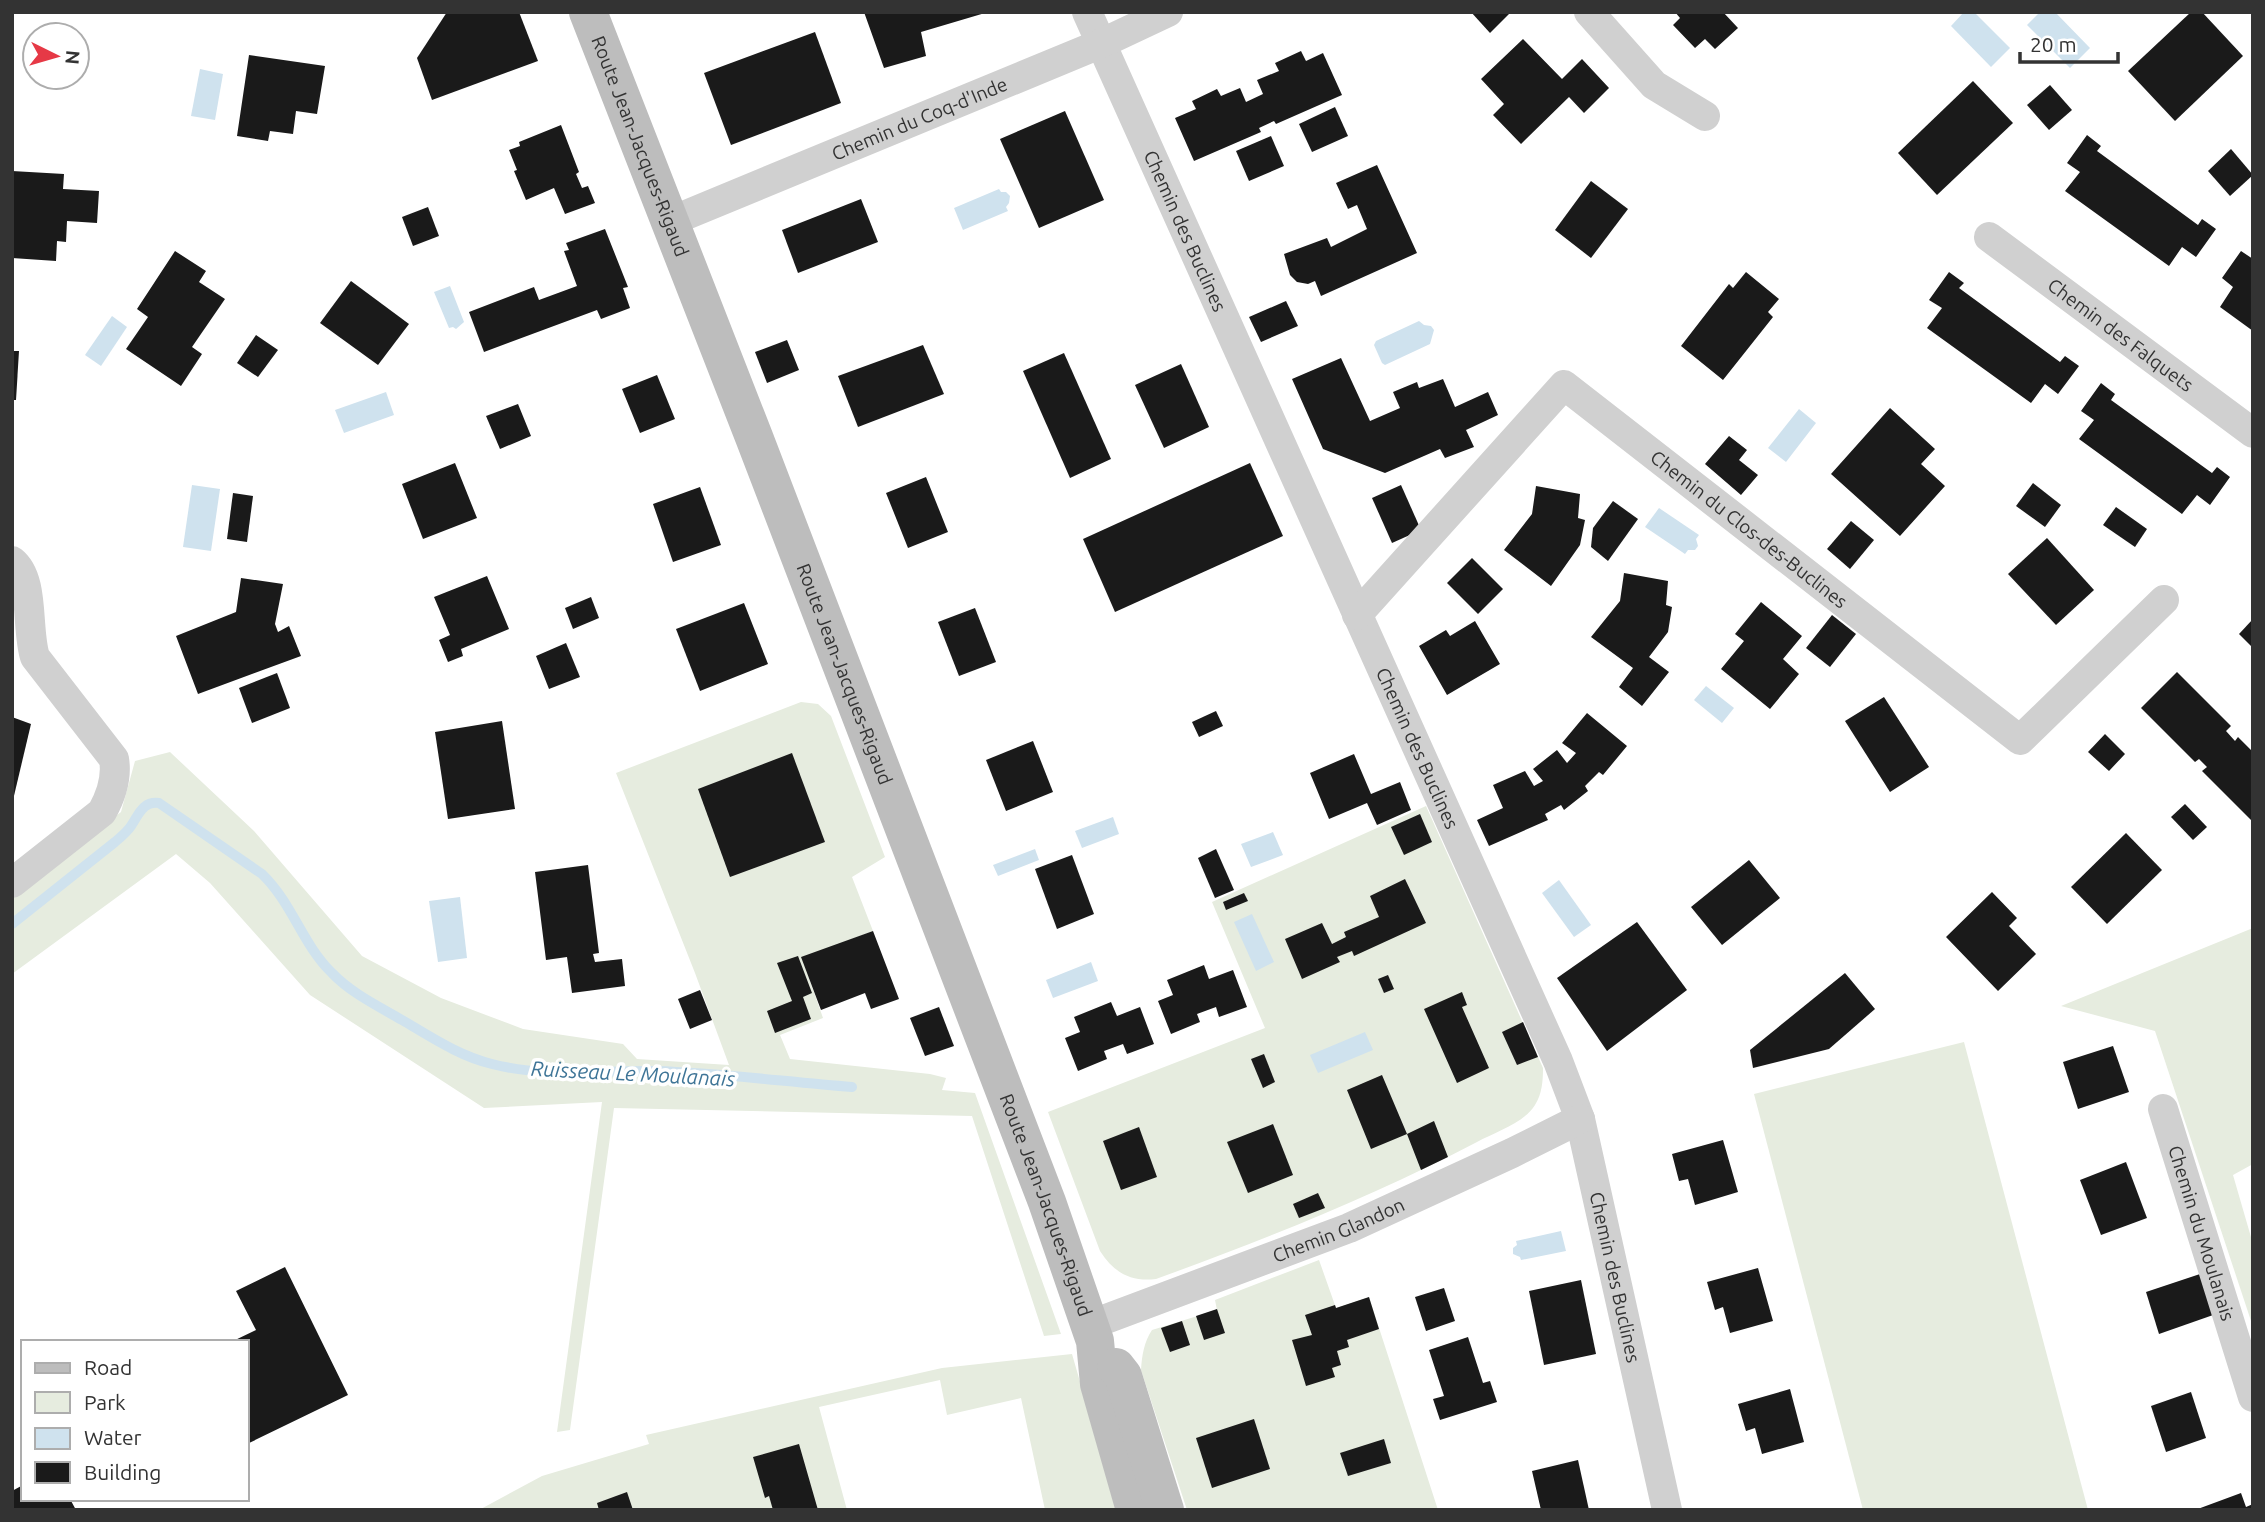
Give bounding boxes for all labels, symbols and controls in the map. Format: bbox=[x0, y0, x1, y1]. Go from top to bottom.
north arrow bbox=[21, 21, 91, 91]
scale bar bbox=[2020, 21, 2118, 65]
text: 20 m bbox=[2030, 32, 2077, 56]
street label: Route Jean-Jacques-Rigaud bbox=[587, 33, 693, 260]
text: N bbox=[61, 49, 85, 66]
street label: Chemin du Coq-d'Inde bbox=[828, 72, 1011, 165]
street label: Chemin des Buclines bbox=[1140, 147, 1231, 315]
street label: Chemin des Falquets bbox=[2044, 274, 2198, 396]
street label: Chemin du Clos-des-Buclines bbox=[1646, 446, 1852, 613]
street label: Route Jean-Jacques-Rigaud bbox=[792, 560, 897, 788]
street label: Chemin des Buclines bbox=[1372, 664, 1463, 832]
water label: Ruisseau Le Moulanais bbox=[530, 1056, 736, 1090]
street label: Route Jean-Jacques-Rigaud bbox=[996, 1091, 1097, 1319]
street label: Chemin du Moulanais bbox=[2164, 1143, 2239, 1323]
street label: Chemin des Buclines bbox=[1586, 1190, 1645, 1365]
street label: Chemin Glandon bbox=[1269, 1193, 1408, 1267]
legend bbox=[21, 1340, 248, 1501]
text: Road bbox=[84, 1355, 132, 1379]
text: Park bbox=[84, 1390, 126, 1414]
text: Water bbox=[84, 1425, 142, 1449]
text: Building bbox=[84, 1460, 161, 1484]

